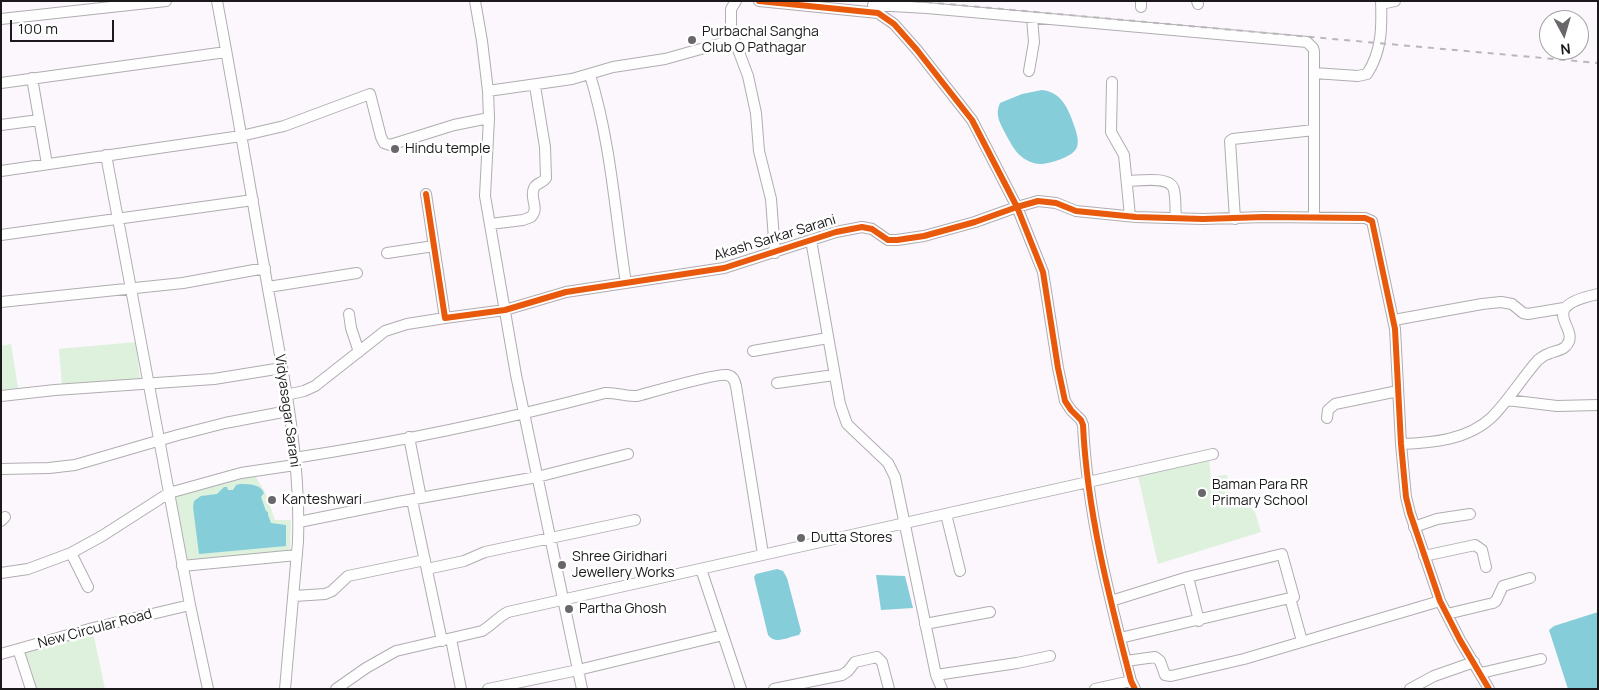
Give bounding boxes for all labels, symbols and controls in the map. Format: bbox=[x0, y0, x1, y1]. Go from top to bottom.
scale bar bbox=[12, 10, 116, 42]
north arrow bbox=[1539, 10, 1589, 60]
text: 100 m bbox=[18, 18, 58, 39]
place label: Purbachal Sangha Club O Pathagar bbox=[702, 24, 819, 56]
marker: Purbachal Sangha Club O Pathagar bbox=[686, 34, 698, 46]
text: N bbox=[1560, 39, 1572, 59]
place label: Hindu temple bbox=[405, 141, 490, 157]
marker: Hindu temple bbox=[389, 143, 401, 155]
street label: Akash Sarkar Sarani bbox=[712, 211, 838, 265]
street label: Vidyasagar Sarani bbox=[271, 353, 303, 469]
place label: Baman Para RR Primary School bbox=[1212, 477, 1308, 510]
marker: Baman Para RR Primary School bbox=[1196, 487, 1208, 499]
place label: Kanteshwari bbox=[282, 492, 362, 508]
marker: Kanteshwari bbox=[266, 494, 278, 506]
place label: Dutta Stores bbox=[811, 530, 892, 546]
marker: Dutta Stores bbox=[795, 532, 807, 544]
place label: Shree Giridhari Jewellery Works bbox=[572, 549, 675, 582]
marker: Shree Giridhari Jewellery Works bbox=[556, 559, 568, 571]
place label: Partha Ghosh bbox=[579, 601, 667, 617]
marker: Partha Ghosh bbox=[563, 603, 575, 615]
street label: New Circular Road bbox=[36, 606, 154, 652]

